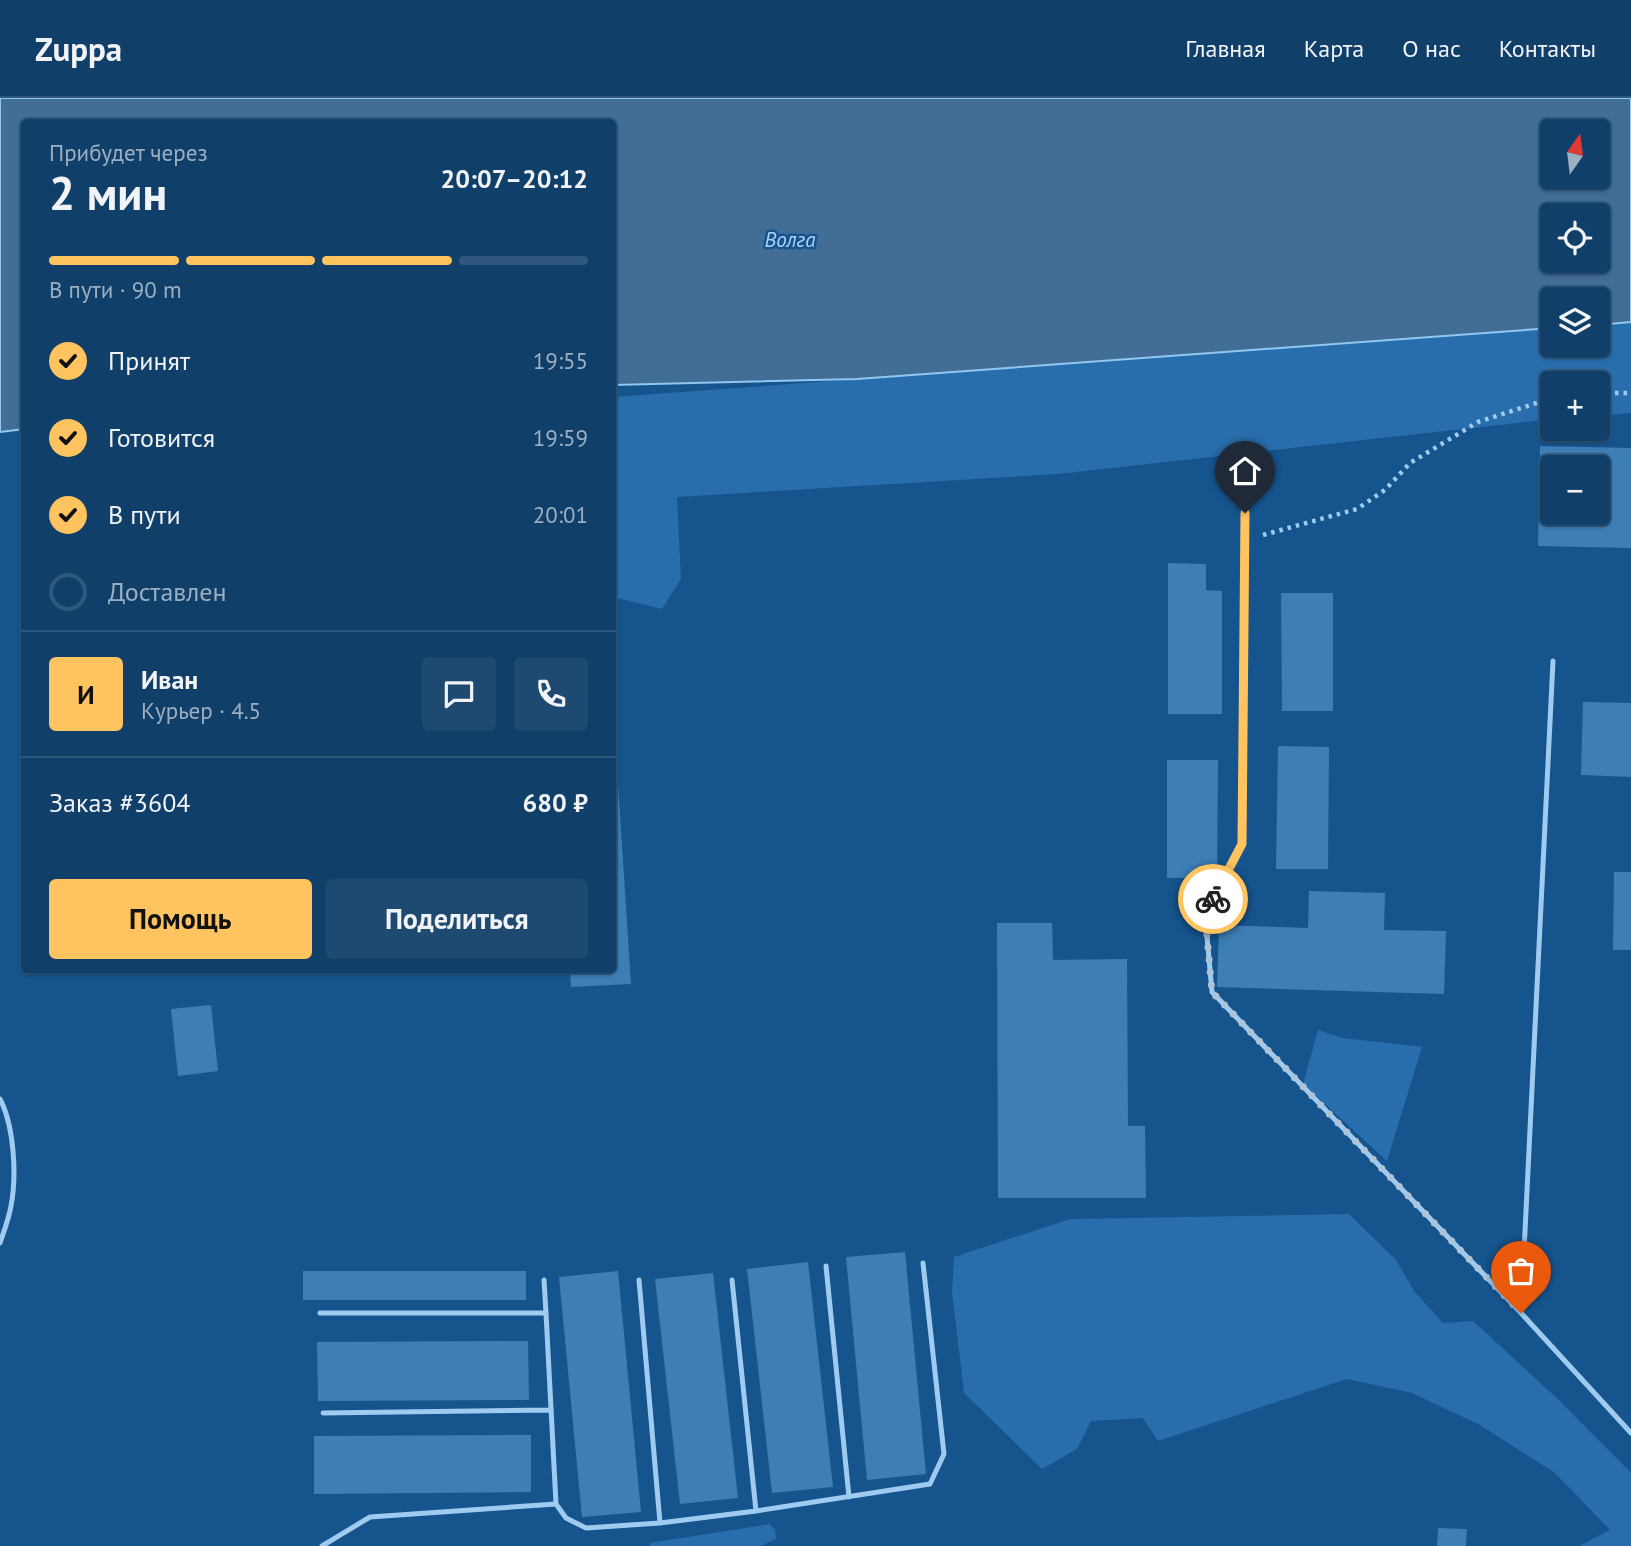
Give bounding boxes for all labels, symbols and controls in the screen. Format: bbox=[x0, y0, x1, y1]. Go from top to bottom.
text: Zuppa bbox=[35, 27, 122, 70]
text: Главная bbox=[1185, 33, 1266, 64]
text: Карта bbox=[1304, 33, 1364, 64]
text: О нас bbox=[1402, 33, 1461, 64]
text: Контакты bbox=[1499, 33, 1596, 64]
north arrow bbox=[1540, 119, 1610, 189]
map controls bbox=[1540, 119, 1610, 525]
text: Прибудет через bbox=[49, 138, 208, 167]
text: 20:07–20:12 bbox=[441, 162, 588, 195]
text: 2 мин bbox=[49, 163, 167, 223]
button: locate bbox=[1540, 203, 1610, 273]
water label: Волга bbox=[765, 226, 816, 253]
text: В пути · 90 m bbox=[49, 275, 182, 304]
button: layers bbox=[1540, 287, 1610, 357]
icon: check bbox=[49, 342, 87, 380]
text: Принят bbox=[108, 344, 190, 377]
text: 19:55 bbox=[533, 346, 588, 375]
button: + bbox=[1540, 371, 1610, 441]
icon: check bbox=[49, 419, 87, 457]
text: Готовится bbox=[108, 421, 215, 454]
text: 19:59 bbox=[533, 423, 588, 452]
pin bbox=[1215, 441, 1275, 513]
icon: home bbox=[1226, 452, 1264, 490]
button: − bbox=[1540, 455, 1610, 525]
icon: check bbox=[49, 496, 87, 534]
text: В пути bbox=[108, 498, 181, 531]
text: 20:01 bbox=[533, 500, 588, 529]
text: Доставлен bbox=[108, 575, 227, 608]
button: chat bbox=[422, 657, 496, 731]
button: phone bbox=[514, 657, 588, 731]
text: Иван bbox=[141, 663, 198, 696]
text: И bbox=[77, 678, 95, 711]
text: Курьер · 4.5 bbox=[141, 696, 261, 725]
text: Заказ #3604 bbox=[49, 786, 191, 819]
text: 680 ₽ bbox=[522, 786, 588, 819]
courier bbox=[1178, 864, 1248, 934]
button: Помощь bbox=[49, 879, 312, 959]
button: Поделиться bbox=[326, 879, 588, 959]
icon: bike bbox=[1194, 880, 1232, 918]
pin bbox=[1491, 1241, 1551, 1313]
icon: bag bbox=[1502, 1252, 1540, 1290]

